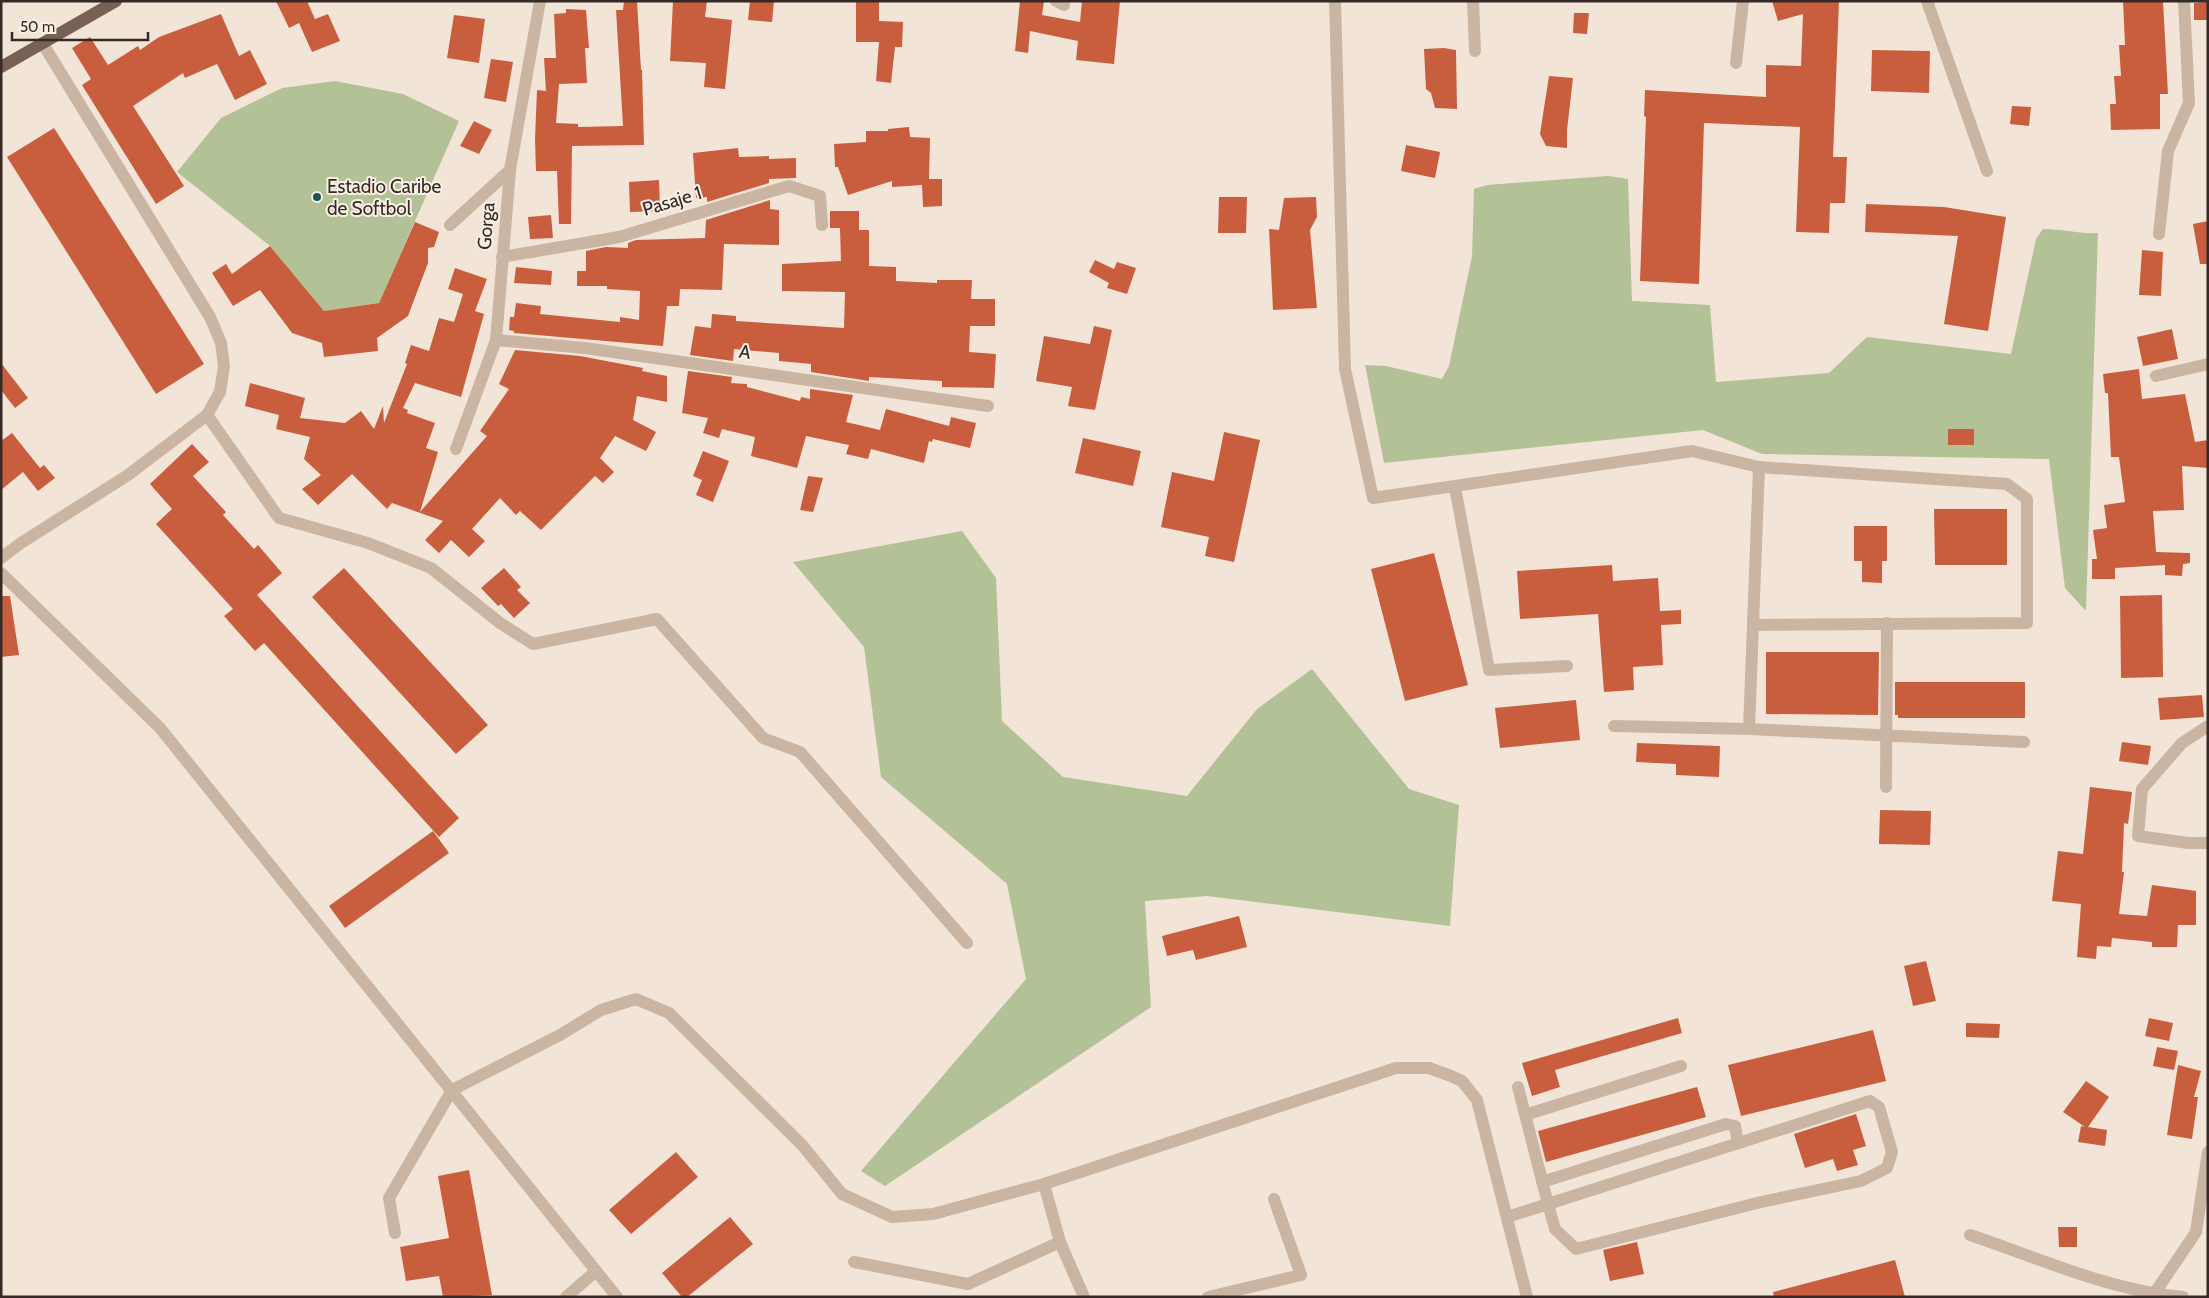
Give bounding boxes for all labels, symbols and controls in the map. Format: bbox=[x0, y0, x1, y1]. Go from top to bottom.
scale bar bbox=[12, 10, 149, 42]
text: 50 m bbox=[20, 18, 55, 36]
place label: Estadio Caribe de Softbol bbox=[327, 175, 442, 220]
street label: Pasaje 1 bbox=[640, 181, 704, 221]
marker: Estadio Caribe de Softbol bbox=[311, 191, 323, 203]
street label: Gorga bbox=[472, 201, 500, 251]
street label: A bbox=[738, 340, 753, 364]

